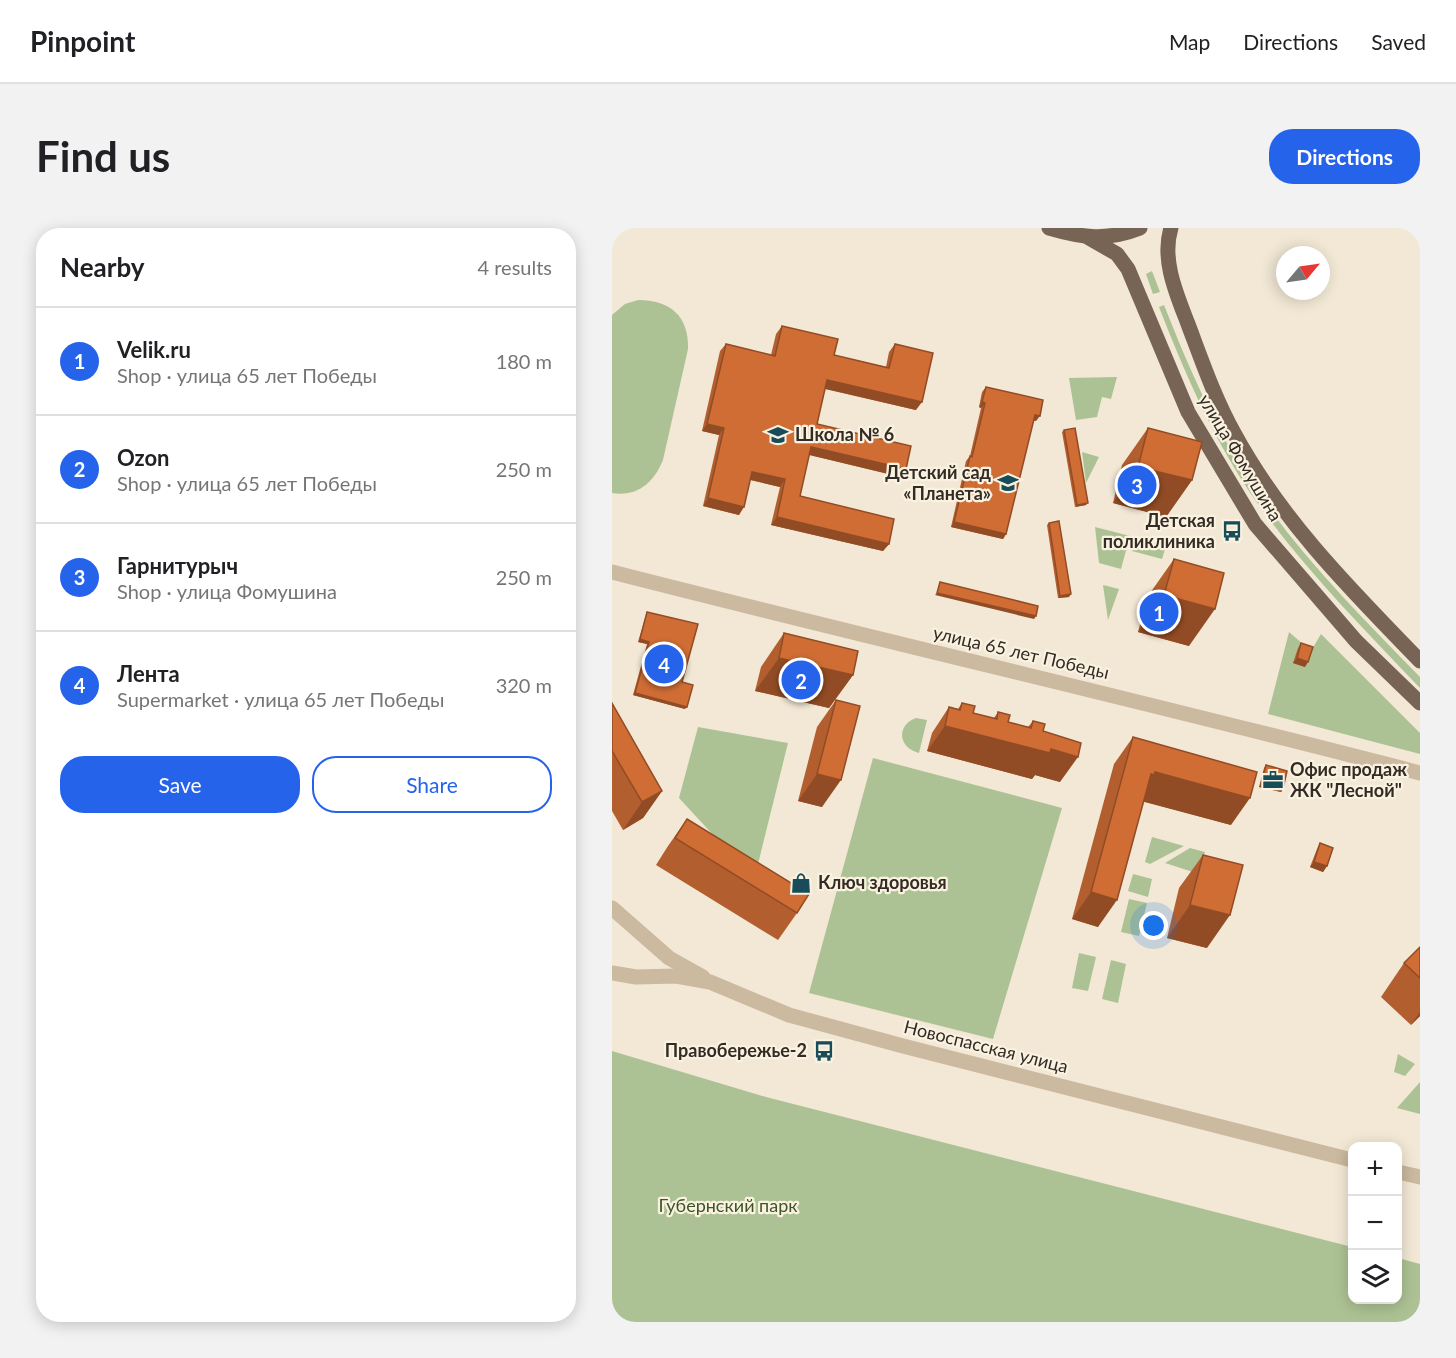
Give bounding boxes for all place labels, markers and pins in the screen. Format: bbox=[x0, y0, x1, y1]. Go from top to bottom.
school or university icon: Школа № 6 bbox=[766, 423, 790, 447]
place label: Школа № 6 bbox=[795, 423, 894, 445]
place label: Детский сад «Планета» bbox=[885, 461, 992, 504]
pin: 3 bbox=[1118, 462, 1156, 508]
school or university icon: Детский сад «Планета» bbox=[996, 471, 1020, 495]
place label: Детская поликлиника bbox=[1103, 509, 1215, 552]
bus stop icon: Детская поликлиника bbox=[1220, 519, 1244, 543]
pin: 1 bbox=[1140, 590, 1178, 634]
pin: 4 bbox=[644, 642, 684, 686]
pin: 2 bbox=[782, 658, 820, 702]
place label: Офис продаж ЖК "Лесной" bbox=[1290, 758, 1407, 801]
office icon: Офис продаж ЖК "Лесной" bbox=[1261, 768, 1285, 792]
shop icon: Ключ здоровья bbox=[789, 871, 813, 895]
place label: Ключ здоровья bbox=[818, 871, 947, 893]
place label: Правобережье-2 bbox=[665, 1039, 807, 1061]
bus stop icon: Правобережье-2 bbox=[812, 1039, 836, 1063]

